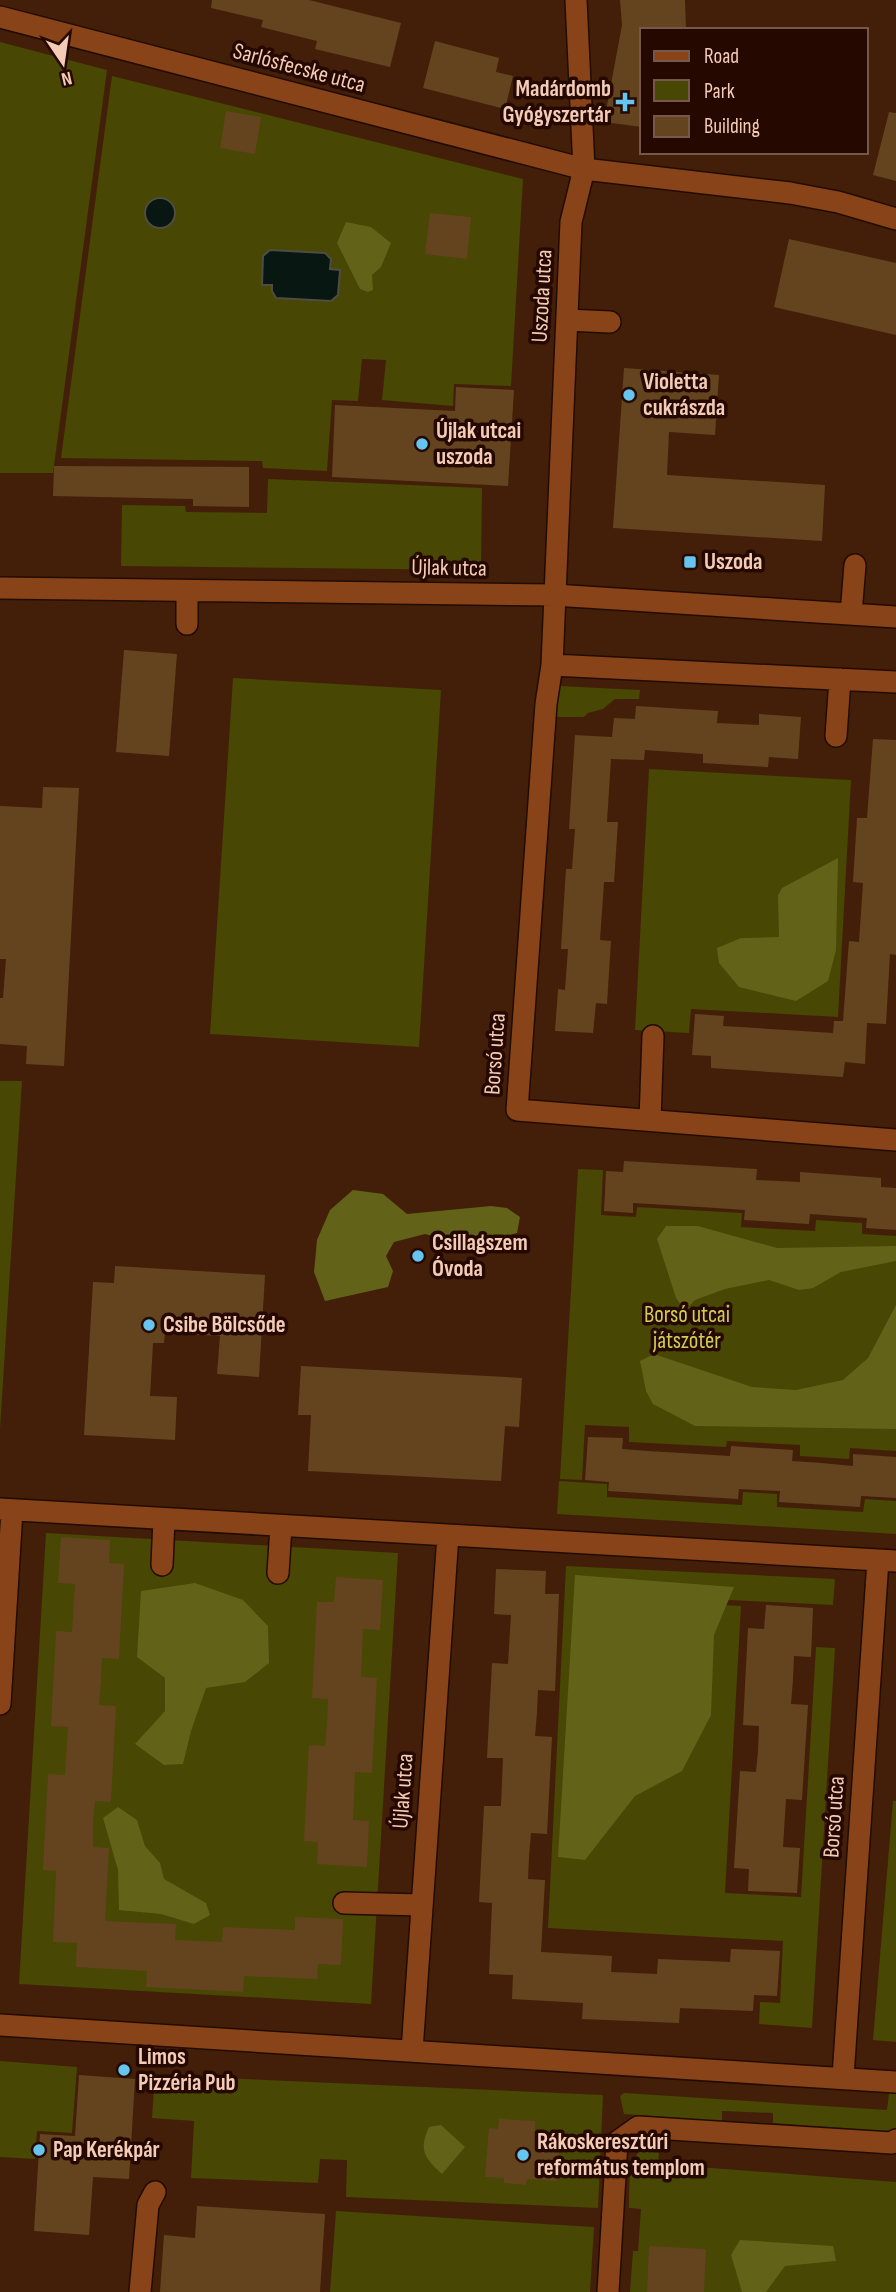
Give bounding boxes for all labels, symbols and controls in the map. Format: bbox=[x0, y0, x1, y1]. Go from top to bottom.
north arrow bbox=[28, 28, 98, 98]
legend bbox=[640, 28, 868, 154]
street label: Sarlósfecske utca bbox=[230, 37, 368, 99]
text: Road bbox=[704, 44, 739, 69]
text: N bbox=[59, 66, 74, 90]
place label: Madárdomb Gyógyszertár bbox=[502, 75, 611, 129]
text: Park bbox=[704, 79, 735, 104]
marker: Madárdomb Gyógyszertár bbox=[617, 94, 633, 110]
text: Building bbox=[704, 114, 760, 139]
street label: Uszoda utca bbox=[526, 249, 558, 343]
place label: Violetta cukrászda bbox=[643, 368, 725, 422]
marker: Violetta cukrászda bbox=[621, 387, 637, 403]
place label: Újlak utcai uszoda bbox=[436, 417, 521, 471]
marker: Újlak utcai uszoda bbox=[414, 436, 430, 452]
place label: Uszoda bbox=[704, 548, 763, 576]
street label: Újlak utca bbox=[411, 553, 487, 583]
marker: Uszoda bbox=[682, 554, 698, 570]
street label: Borsó utca bbox=[478, 1012, 512, 1096]
place label: Csillagszem Óvoda bbox=[432, 1229, 528, 1283]
marker: Csillagszem Óvoda bbox=[410, 1248, 426, 1264]
park label: Borsó utcai játszótér bbox=[644, 1301, 730, 1355]
place label: Csibe Bölcsőde bbox=[163, 1311, 286, 1339]
marker: Csibe Bölcsőde bbox=[141, 1317, 157, 1333]
street label: Újlak utca bbox=[386, 1752, 420, 1830]
street label: Borsó utca bbox=[817, 1775, 851, 1859]
place label: Limos Pizzéria Pub bbox=[138, 2043, 235, 2097]
marker: Limos Pizzéria Pub bbox=[116, 2062, 132, 2078]
place label: Rákoskeresztúri református templom bbox=[537, 2128, 705, 2182]
place label: Pap Kerékpár bbox=[53, 2136, 160, 2164]
marker: Pap Kerékpár bbox=[31, 2142, 47, 2158]
marker: Rákoskeresztúri református templom bbox=[515, 2147, 531, 2163]

